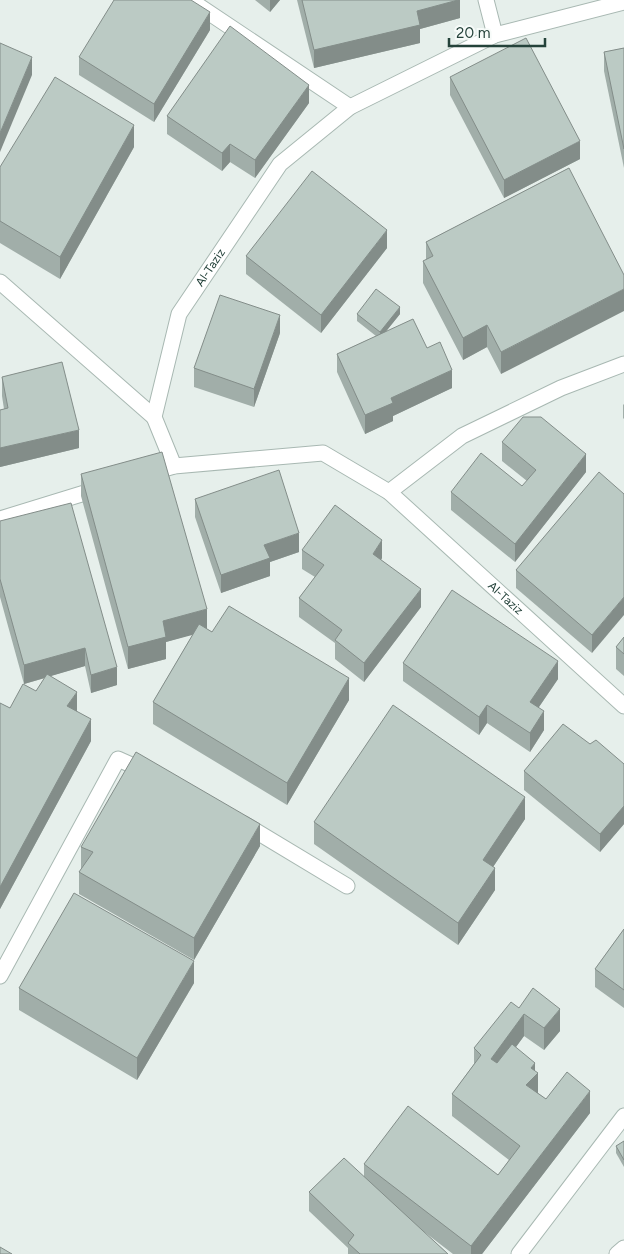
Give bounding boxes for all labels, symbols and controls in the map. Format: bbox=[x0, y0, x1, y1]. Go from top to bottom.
scale bar bbox=[449, 15, 545, 47]
text: 20 m bbox=[456, 24, 490, 42]
street label: Al-Taziz bbox=[193, 246, 228, 289]
street label: Al-Taziz bbox=[485, 579, 526, 618]

